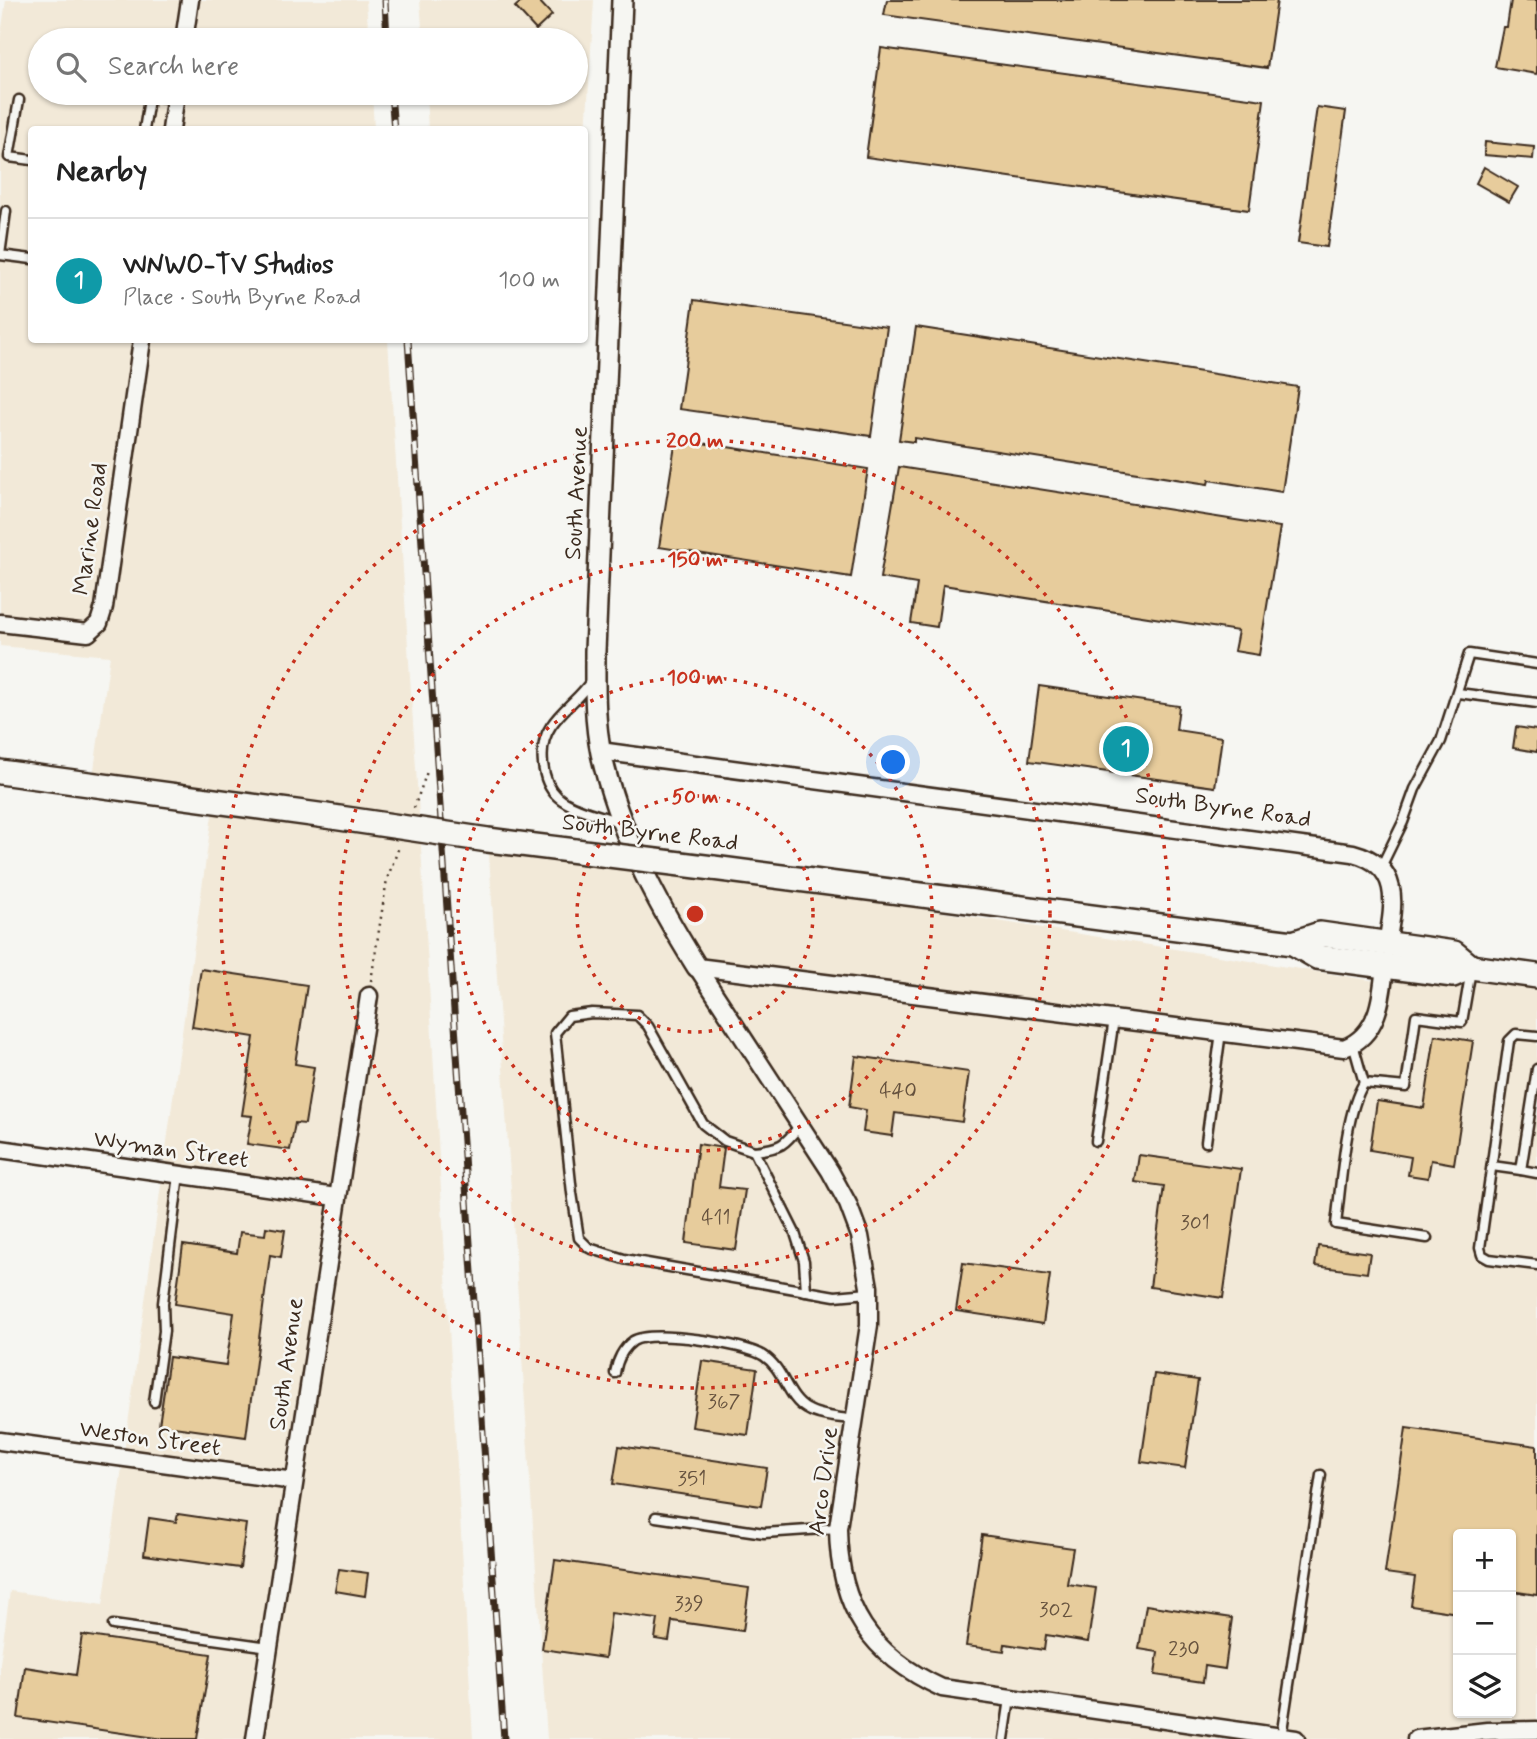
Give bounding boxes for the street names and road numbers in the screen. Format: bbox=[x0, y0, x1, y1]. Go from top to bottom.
street label: South Avenue bbox=[558, 425, 596, 561]
street label: Marine Road bbox=[66, 461, 116, 597]
street label: South Byrne Road bbox=[1133, 780, 1313, 836]
street label: South Byrne Road bbox=[560, 807, 740, 859]
street label: Wyman Street bbox=[92, 1124, 250, 1176]
street label: South Avenue bbox=[262, 1295, 312, 1432]
street label: Weston Street bbox=[77, 1414, 223, 1464]
street label: Arco Drive bbox=[802, 1425, 846, 1537]

